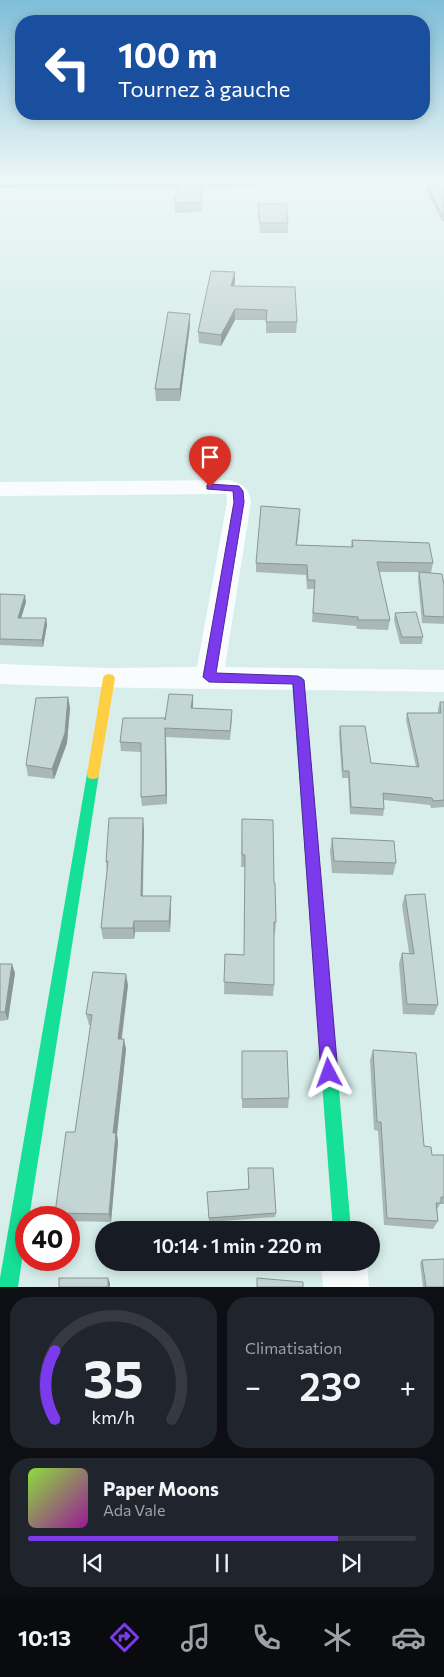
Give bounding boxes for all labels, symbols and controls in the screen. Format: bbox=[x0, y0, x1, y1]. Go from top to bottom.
text: 100 m bbox=[118, 32, 218, 75]
icon: left bbox=[35, 35, 100, 100]
text: Tournez à gauche bbox=[118, 75, 290, 102]
pin bbox=[189, 436, 231, 487]
icon: arrive bbox=[196, 443, 224, 471]
position arrow bbox=[302, 1046, 354, 1098]
speed limit sign: 40 bbox=[15, 1206, 80, 1271]
text: 10:14 · 1 min · 220 m bbox=[153, 1234, 322, 1257]
text: Climatisation bbox=[245, 1338, 342, 1357]
text: 35 bbox=[83, 1345, 144, 1409]
text: 23° bbox=[299, 1362, 361, 1409]
text: − bbox=[245, 1369, 261, 1403]
text: + bbox=[400, 1369, 416, 1403]
text: km/h bbox=[92, 1406, 135, 1428]
text: Paper Moons bbox=[103, 1477, 219, 1500]
text: Ada Vale bbox=[103, 1500, 165, 1519]
icon: previous bbox=[79, 1549, 107, 1577]
icon: pause bbox=[208, 1549, 236, 1577]
icon: next bbox=[337, 1549, 365, 1577]
icon: directions bbox=[107, 1620, 142, 1655]
icon: music bbox=[178, 1620, 213, 1655]
icon: phone bbox=[249, 1620, 284, 1655]
icon: climate bbox=[320, 1620, 355, 1655]
icon: car bbox=[391, 1620, 426, 1655]
text: 10:13 bbox=[18, 1624, 71, 1651]

